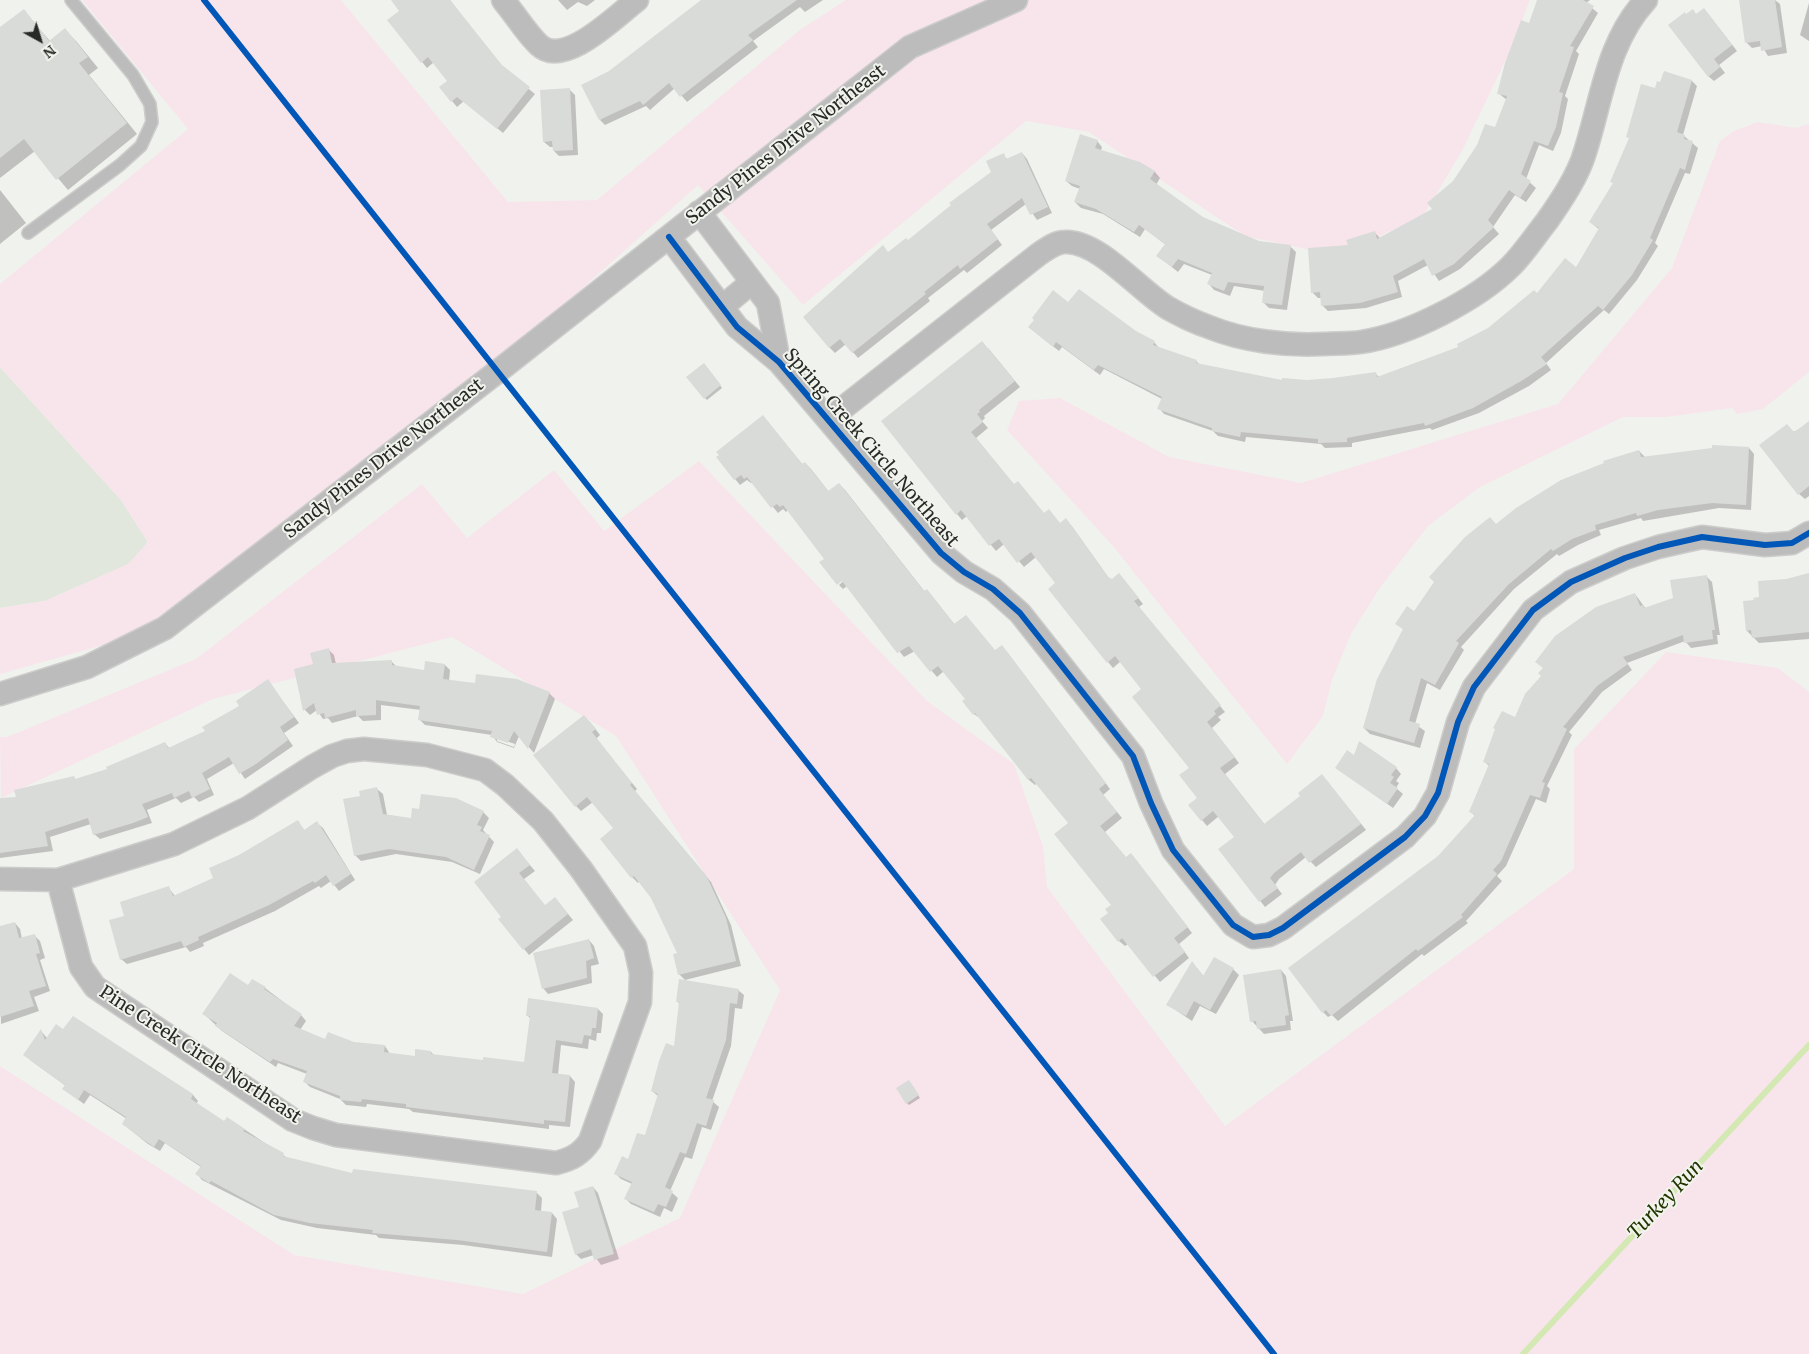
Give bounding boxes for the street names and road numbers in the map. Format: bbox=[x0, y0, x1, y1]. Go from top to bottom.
street label: Sandy Pines Drive Northeast bbox=[682, 60, 890, 230]
street label: Spring Creek Circle Northeast bbox=[779, 345, 963, 551]
street label: Sandy Pines Drive Northeast bbox=[280, 374, 488, 544]
street label: Pine Creek Circle Northeast bbox=[95, 982, 305, 1128]

